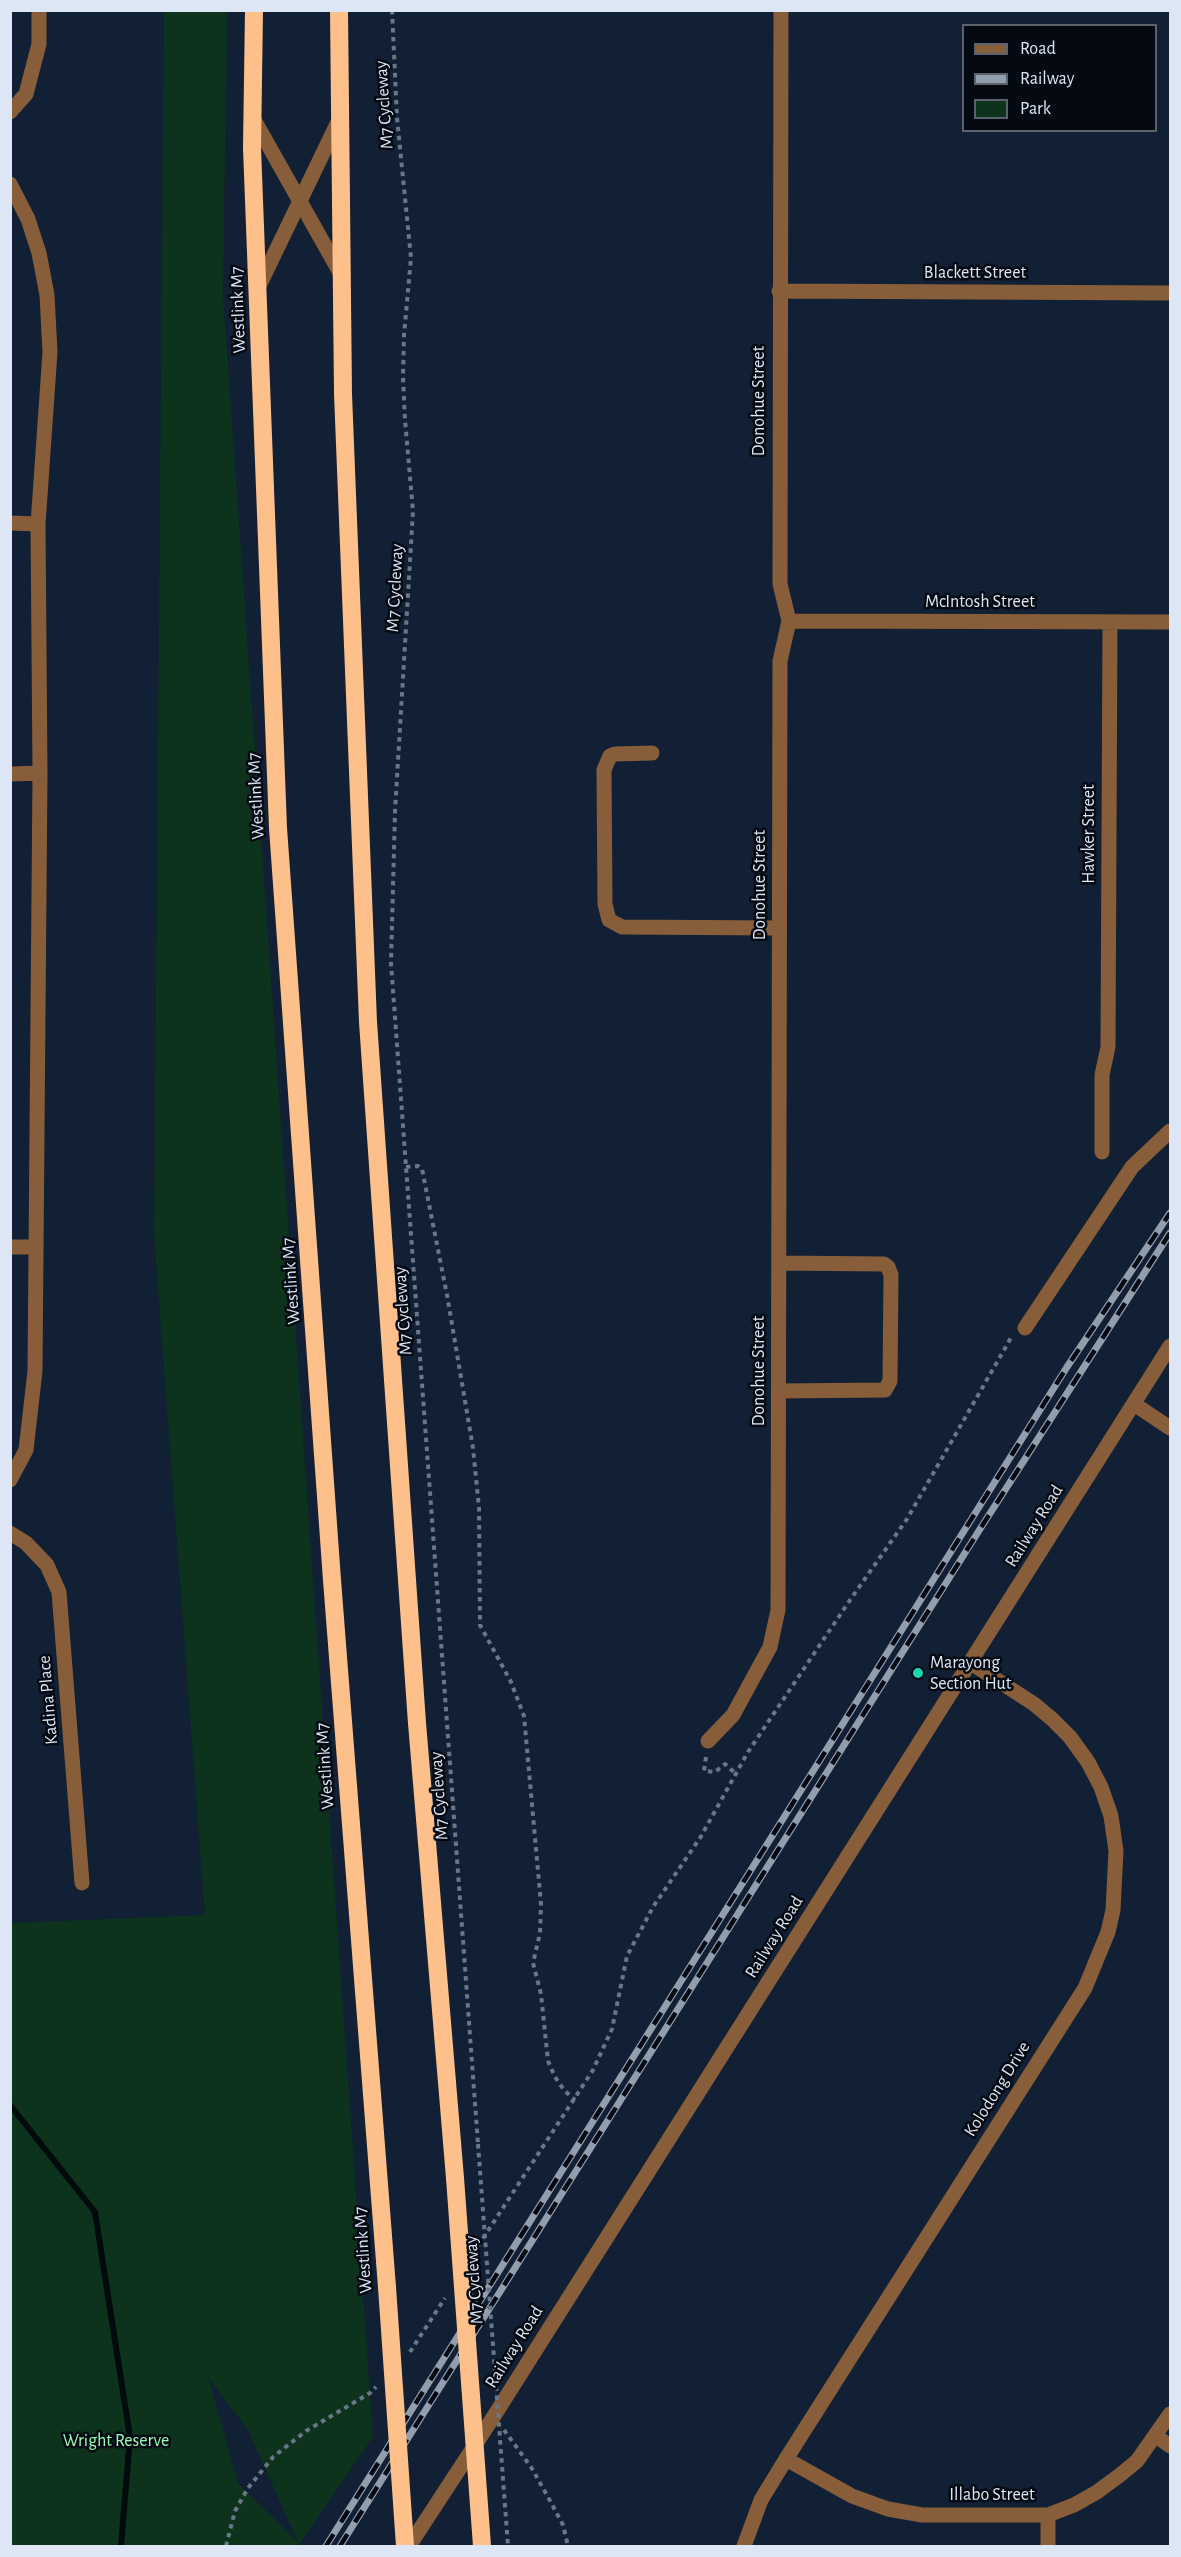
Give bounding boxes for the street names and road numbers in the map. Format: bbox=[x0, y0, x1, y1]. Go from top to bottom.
street label: M7 Cycleway bbox=[370, 60, 398, 150]
street label: Blackett Street bbox=[924, 262, 1026, 284]
street label: Westlink M7 bbox=[226, 266, 250, 354]
street label: Donohue Street bbox=[748, 346, 770, 456]
street label: M7 Cycleway bbox=[382, 543, 408, 633]
street label: McIntosh Street bbox=[925, 591, 1035, 613]
street label: Westlink M7 bbox=[243, 752, 269, 840]
street label: Hawker Street bbox=[1078, 784, 1100, 884]
street label: Donohue Street bbox=[749, 830, 771, 940]
street label: Westlink M7 bbox=[277, 1237, 305, 1325]
street label: M7 Cycleway bbox=[389, 1266, 417, 1356]
street label: Donohue Street bbox=[748, 1316, 770, 1426]
street label: Railway Road bbox=[1000, 1481, 1068, 1571]
street label: Kadina Place bbox=[33, 1654, 63, 1746]
street label: Westlink M7 bbox=[311, 1722, 339, 1810]
street label: M7 Cycleway bbox=[425, 1751, 453, 1841]
street label: Railway Road bbox=[740, 1892, 808, 1982]
street label: Kolodong Drive bbox=[959, 2037, 1035, 2141]
street label: Westlink M7 bbox=[349, 2206, 377, 2294]
street label: M7 Cycleway bbox=[460, 2235, 488, 2325]
street label: Railway Road bbox=[480, 2302, 548, 2392]
street label: Illabo Street bbox=[949, 2484, 1035, 2506]

